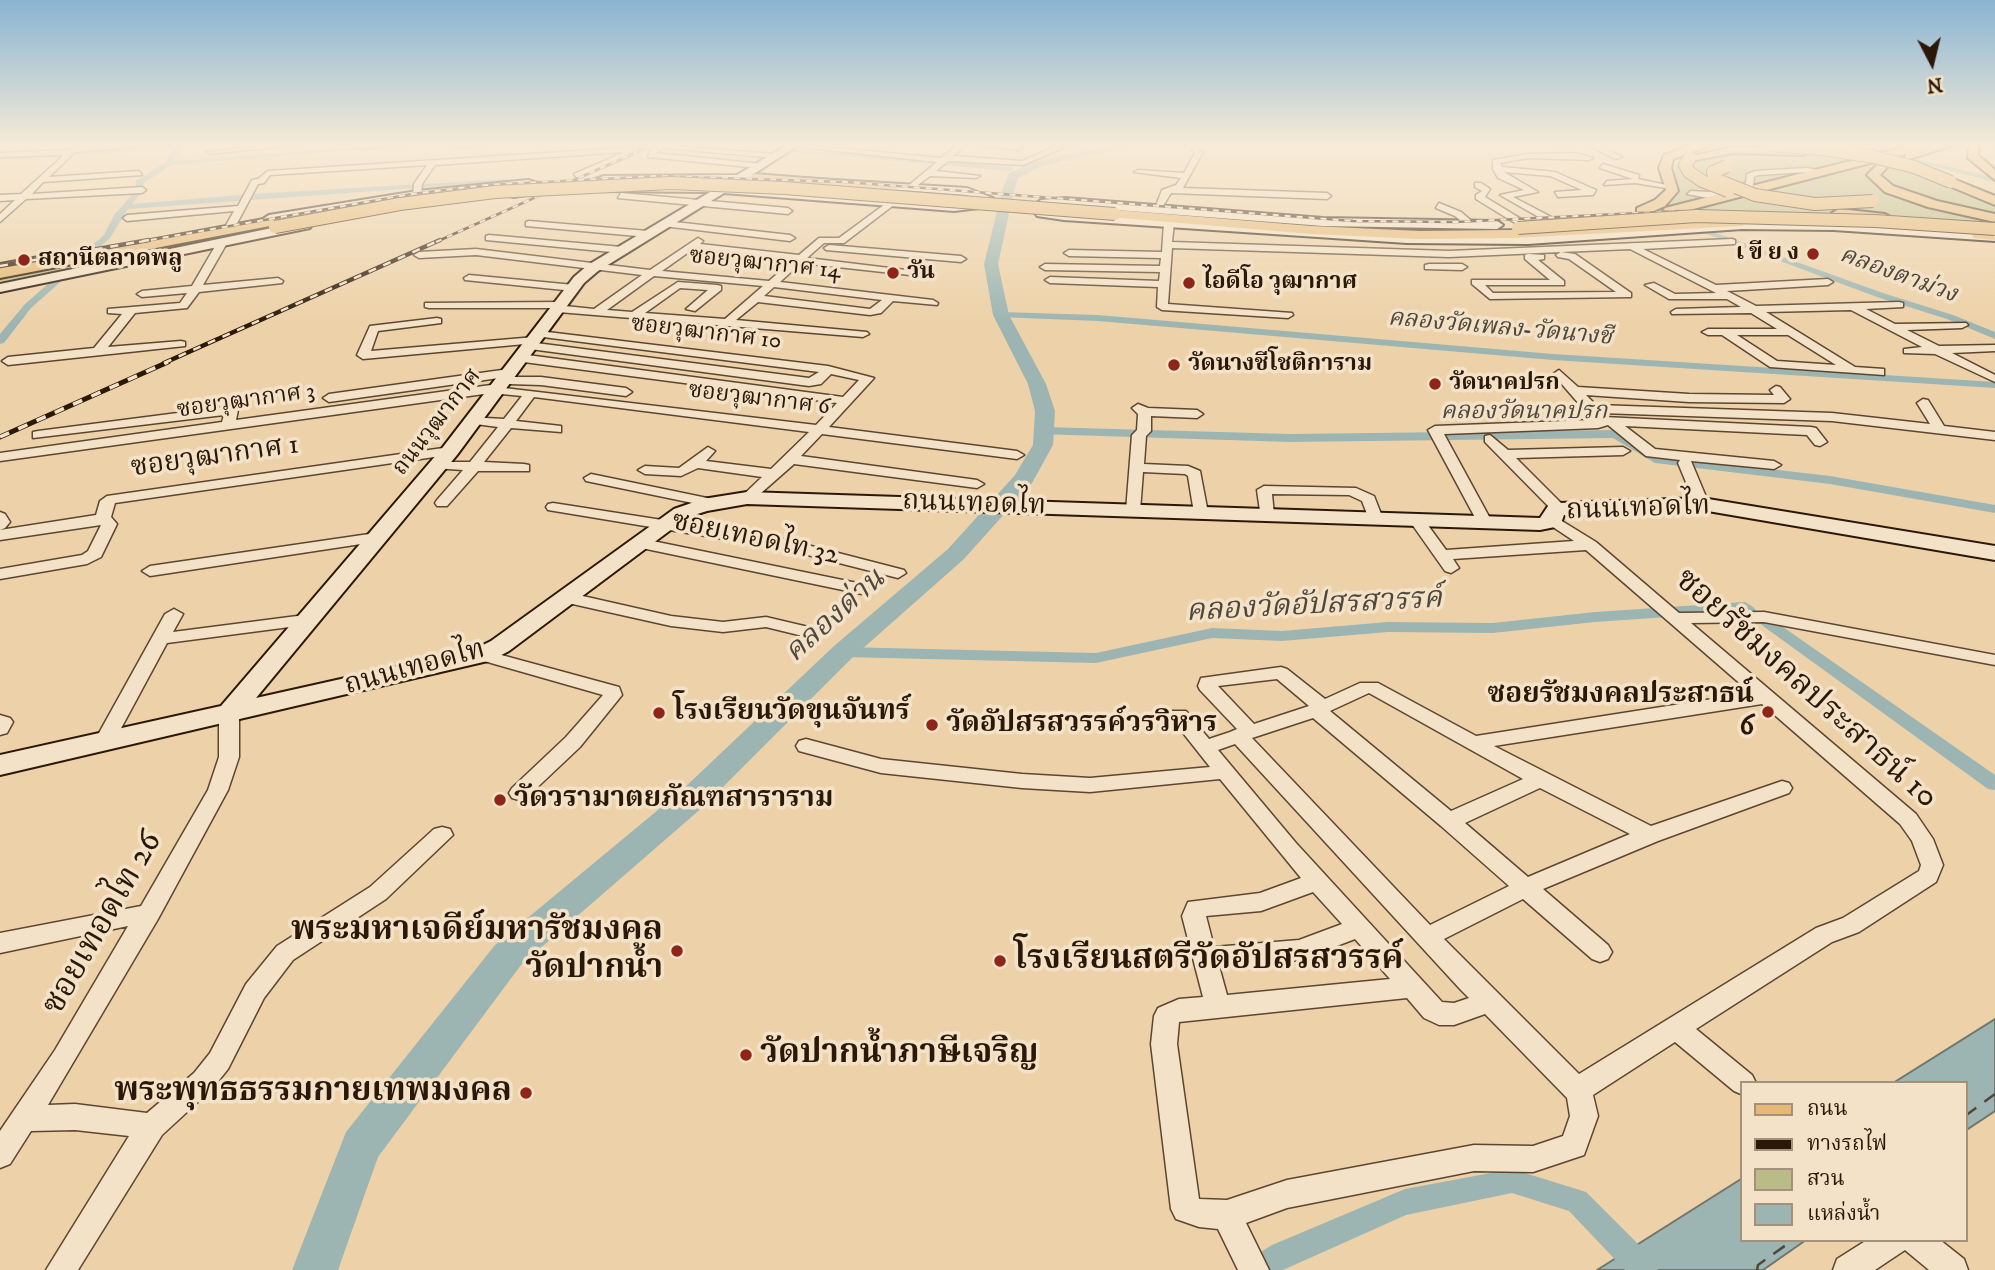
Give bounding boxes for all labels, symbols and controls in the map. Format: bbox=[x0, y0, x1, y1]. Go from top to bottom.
north arrow bbox=[1897, 28, 1967, 98]
text: N bbox=[1925, 72, 1944, 97]
place label: เ ขี ย ง bbox=[1736, 240, 1799, 268]
water label: คลองตาม่วง bbox=[1835, 241, 1961, 311]
street label: ซอยวุฒากาศ 14 bbox=[688, 243, 842, 287]
place label: สถานีตลาดพลู bbox=[38, 246, 182, 274]
marker: เ ขี ย ง bbox=[1805, 246, 1821, 262]
marker: สถานีตลาดพลู bbox=[16, 252, 32, 268]
place label: วัน bbox=[907, 259, 935, 287]
marker: วัน bbox=[885, 265, 901, 281]
place label: ไอดีโอ วุฒากาศ bbox=[1203, 269, 1357, 297]
marker: ไอดีโอ วุฒากาศ bbox=[1181, 275, 1197, 291]
water label: คลองวัดเพลง-วัดนางชี bbox=[1387, 305, 1613, 353]
street label: ซอยวุฒากาศ 10 bbox=[629, 311, 783, 357]
place label: วัดนางชีโชติการาม bbox=[1188, 351, 1372, 379]
marker: วัดนางชีโชติการาม bbox=[1166, 357, 1182, 373]
street label: ถนนวุฒากาศ bbox=[388, 364, 488, 482]
place label: วัดนาคปรก bbox=[1449, 370, 1560, 398]
marker: วัดนาคปรก bbox=[1427, 376, 1443, 392]
street label: ซอยวุฒากาศ 6 bbox=[687, 378, 831, 422]
street label: ซอยวุฒากาศ 3 bbox=[175, 379, 317, 425]
water label: คลองวัดนาคปรก bbox=[1441, 399, 1607, 427]
street label: ซอยวุฒากาศ 1 bbox=[129, 430, 301, 486]
street label: ถนนเทอดไท bbox=[902, 486, 1046, 524]
street label: ถนนเทอดไท bbox=[1566, 491, 1710, 529]
street label: ซอยเทอดไท 32 bbox=[668, 506, 842, 574]
street label: ซอยรัชมงคลประสาธน์ 10 bbox=[1665, 561, 1945, 819]
water label: คลองด่าน bbox=[778, 562, 894, 672]
water label: คลองวัดอัปสรสวรรค์ bbox=[1185, 582, 1443, 632]
street label: ถนนเทอดไท bbox=[341, 634, 489, 704]
place label: ซอยรัชมงคลประสาธน์ 6 bbox=[1488, 679, 1754, 745]
place label: โรงเรียนวัดขุนจันทร์ bbox=[673, 696, 910, 730]
marker: ซอยรัชมงคลประสาธน์ 6 bbox=[1760, 704, 1776, 720]
marker: โรงเรียนวัดขุนจันทร์ bbox=[651, 705, 667, 721]
place label: วัดอัปสรสวรรค์วรวิหาร bbox=[946, 708, 1217, 742]
marker: วัดอัปสรสวรรค์วรวิหาร bbox=[924, 717, 940, 733]
place label: วัดวรามาตยภัณฑสาราราม bbox=[514, 783, 833, 817]
marker: วัดวรามาตยภัณฑสาราราม bbox=[492, 792, 508, 808]
street label: ซอยเทอดไท 26 bbox=[36, 825, 172, 1023]
place label: พระมหาเจดีย์มหารัชมงคล วัดปากน้ำ bbox=[291, 912, 663, 990]
place label: โรงเรียนสตรีวัดอัปสรสวรรค์ bbox=[1014, 941, 1403, 981]
marker: พระมหาเจดีย์มหารัชมงคล วัดปากน้ำ bbox=[669, 943, 685, 959]
marker: โรงเรียนสตรีวัดอัปสรสวรรค์ bbox=[992, 953, 1008, 969]
place label: วัดปากน้ำภาษีเจริญ bbox=[760, 1035, 1038, 1075]
marker: วัดปากน้ำภาษีเจริญ bbox=[738, 1047, 754, 1063]
place label: พระพุทธธรรมกายเทพมงคล bbox=[114, 1073, 512, 1113]
legend bbox=[1740, 1081, 1967, 1242]
marker: พระพุทธธรรมกายเทพมงคล bbox=[518, 1085, 534, 1101]
text: ถนน bbox=[1807, 1096, 1848, 1122]
text: ทางรถไฟ bbox=[1807, 1131, 1887, 1157]
text: สวน bbox=[1807, 1166, 1845, 1192]
text: แหล่งน้ำ bbox=[1807, 1201, 1880, 1227]

